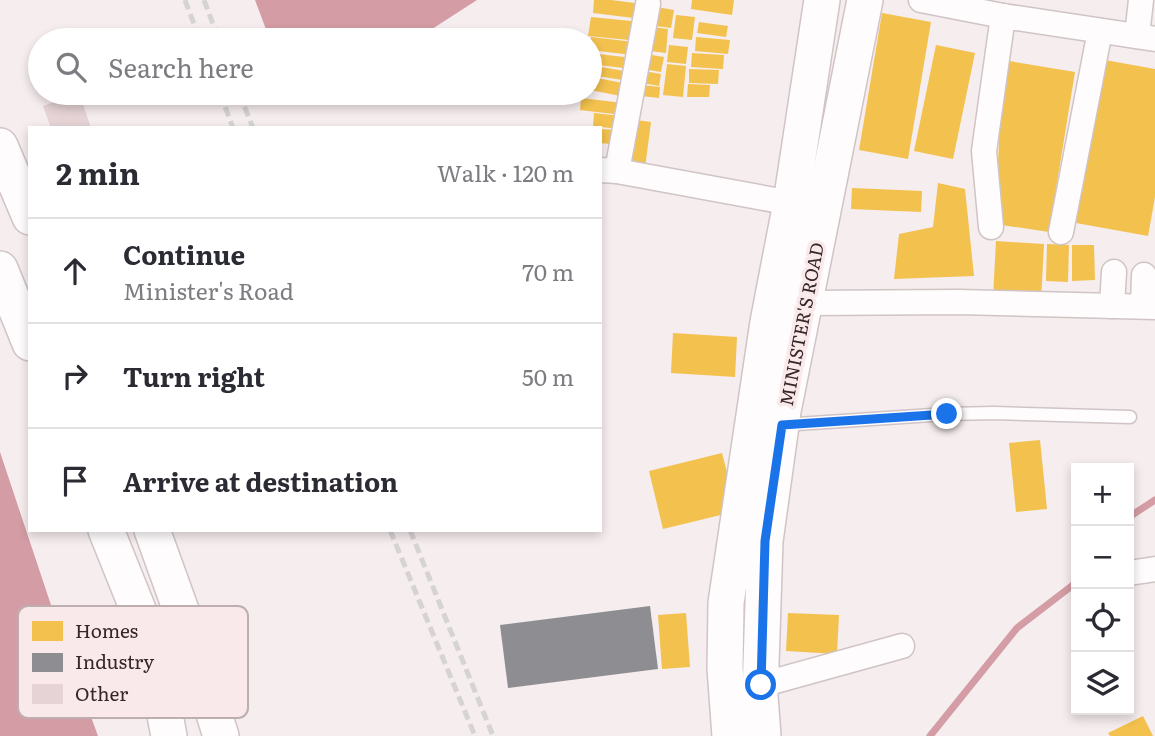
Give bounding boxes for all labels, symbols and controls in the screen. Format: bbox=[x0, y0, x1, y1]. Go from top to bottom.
search box bbox=[28, 28, 602, 105]
text: Search here bbox=[108, 47, 254, 86]
icon: search bbox=[52, 48, 90, 86]
text: 2 min bbox=[56, 150, 140, 194]
text: Walk · 120 m bbox=[437, 155, 574, 189]
text: Continue bbox=[123, 234, 245, 273]
street label: MINISTER'S ROAD bbox=[772, 240, 830, 408]
icon: ahead bbox=[56, 252, 94, 290]
text: 70 m bbox=[522, 254, 574, 288]
text: Minister's Road bbox=[123, 273, 294, 307]
text: Turn right bbox=[123, 356, 265, 395]
icon: right bbox=[56, 357, 94, 395]
text: 50 m bbox=[522, 359, 574, 393]
route end bbox=[931, 398, 962, 429]
text: Arrive at destination bbox=[123, 461, 398, 500]
icon: arrive bbox=[56, 462, 94, 500]
map controls bbox=[1071, 463, 1134, 715]
button: + bbox=[1071, 463, 1134, 526]
button: − bbox=[1071, 526, 1134, 589]
button: locate bbox=[1071, 589, 1134, 652]
legend bbox=[18, 606, 248, 718]
text: Homes bbox=[75, 616, 139, 644]
text: Industry bbox=[75, 647, 154, 675]
button: layers bbox=[1071, 652, 1134, 715]
route start bbox=[745, 669, 776, 700]
text: Other bbox=[75, 679, 128, 707]

